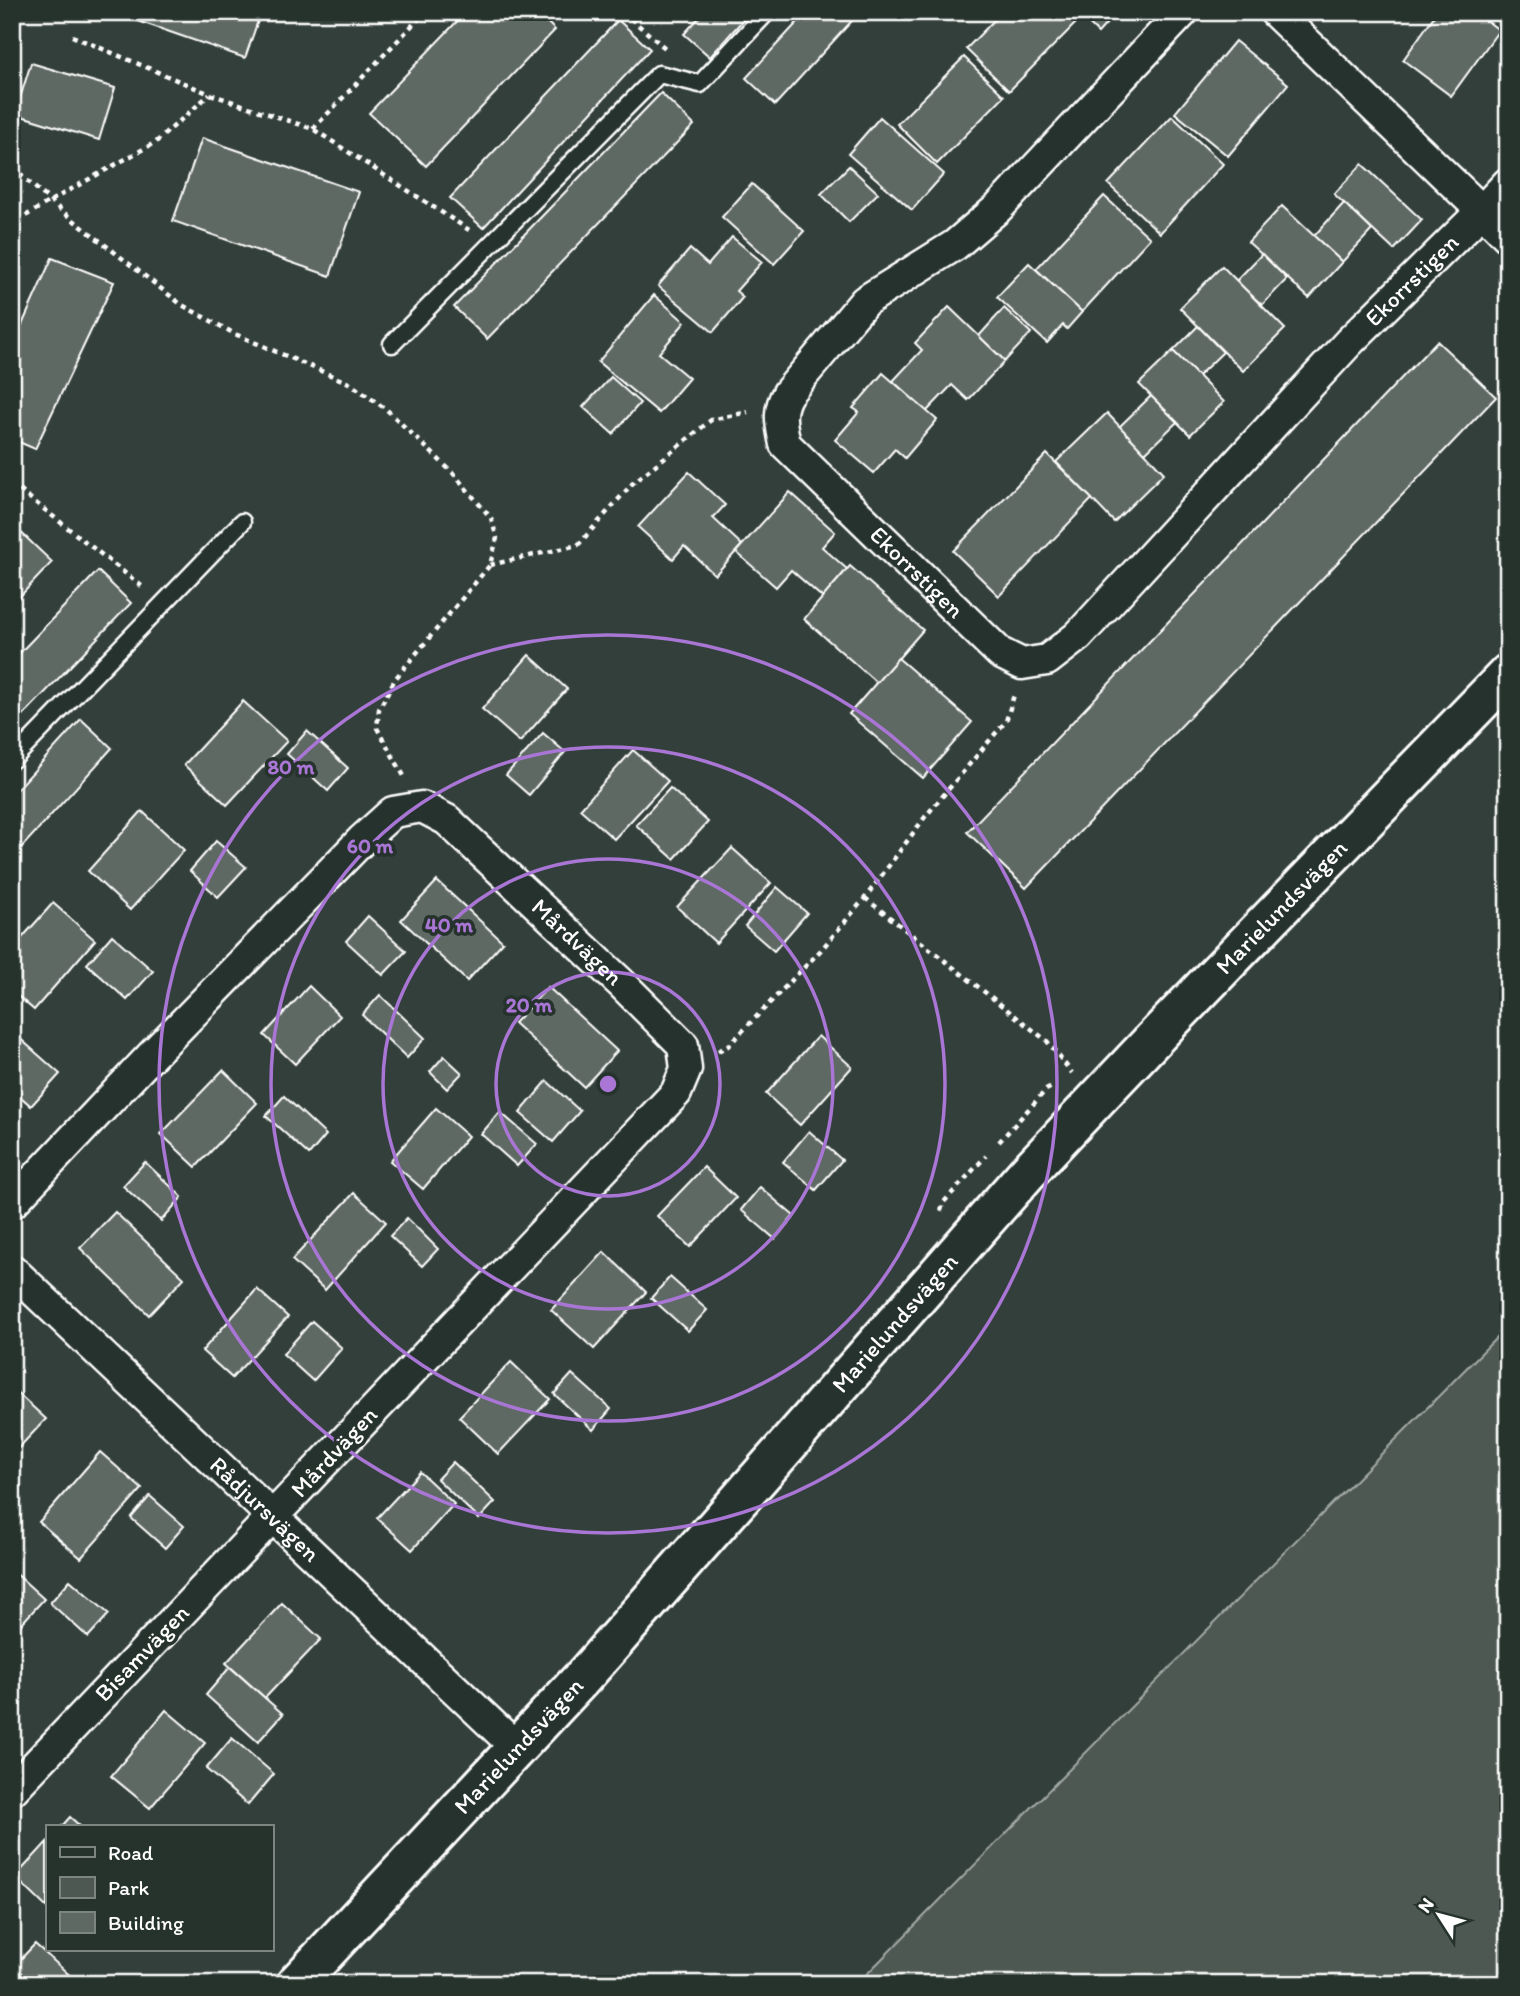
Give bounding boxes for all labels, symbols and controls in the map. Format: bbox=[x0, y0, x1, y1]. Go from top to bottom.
street label: Ekorrstigen bbox=[1359, 227, 1465, 332]
street label: Ekorrstigen bbox=[864, 520, 971, 624]
text: 80 m bbox=[268, 754, 315, 779]
text: 60 m bbox=[347, 833, 394, 858]
street label: Marielundsvägen bbox=[1209, 833, 1353, 980]
street label: Mårdvägen bbox=[526, 892, 629, 991]
text: 40 m bbox=[425, 912, 473, 937]
text: 20 m bbox=[506, 992, 553, 1017]
centre of rings bbox=[596, 1072, 620, 1096]
street label: Marielundsvägen bbox=[825, 1247, 964, 1398]
street label: Mårdvägen bbox=[284, 1400, 383, 1503]
street label: Rådjursvägen bbox=[204, 1450, 326, 1568]
street label: Bisamvägen bbox=[88, 1598, 195, 1707]
street label: Marielundsvägen bbox=[447, 1671, 589, 1820]
legend bbox=[46, 1825, 273, 1951]
text: Road bbox=[108, 1840, 154, 1865]
text: Park bbox=[108, 1875, 150, 1900]
north arrow bbox=[1404, 1881, 1474, 1951]
text: N bbox=[1413, 1893, 1439, 1917]
text: Building bbox=[108, 1910, 184, 1935]

